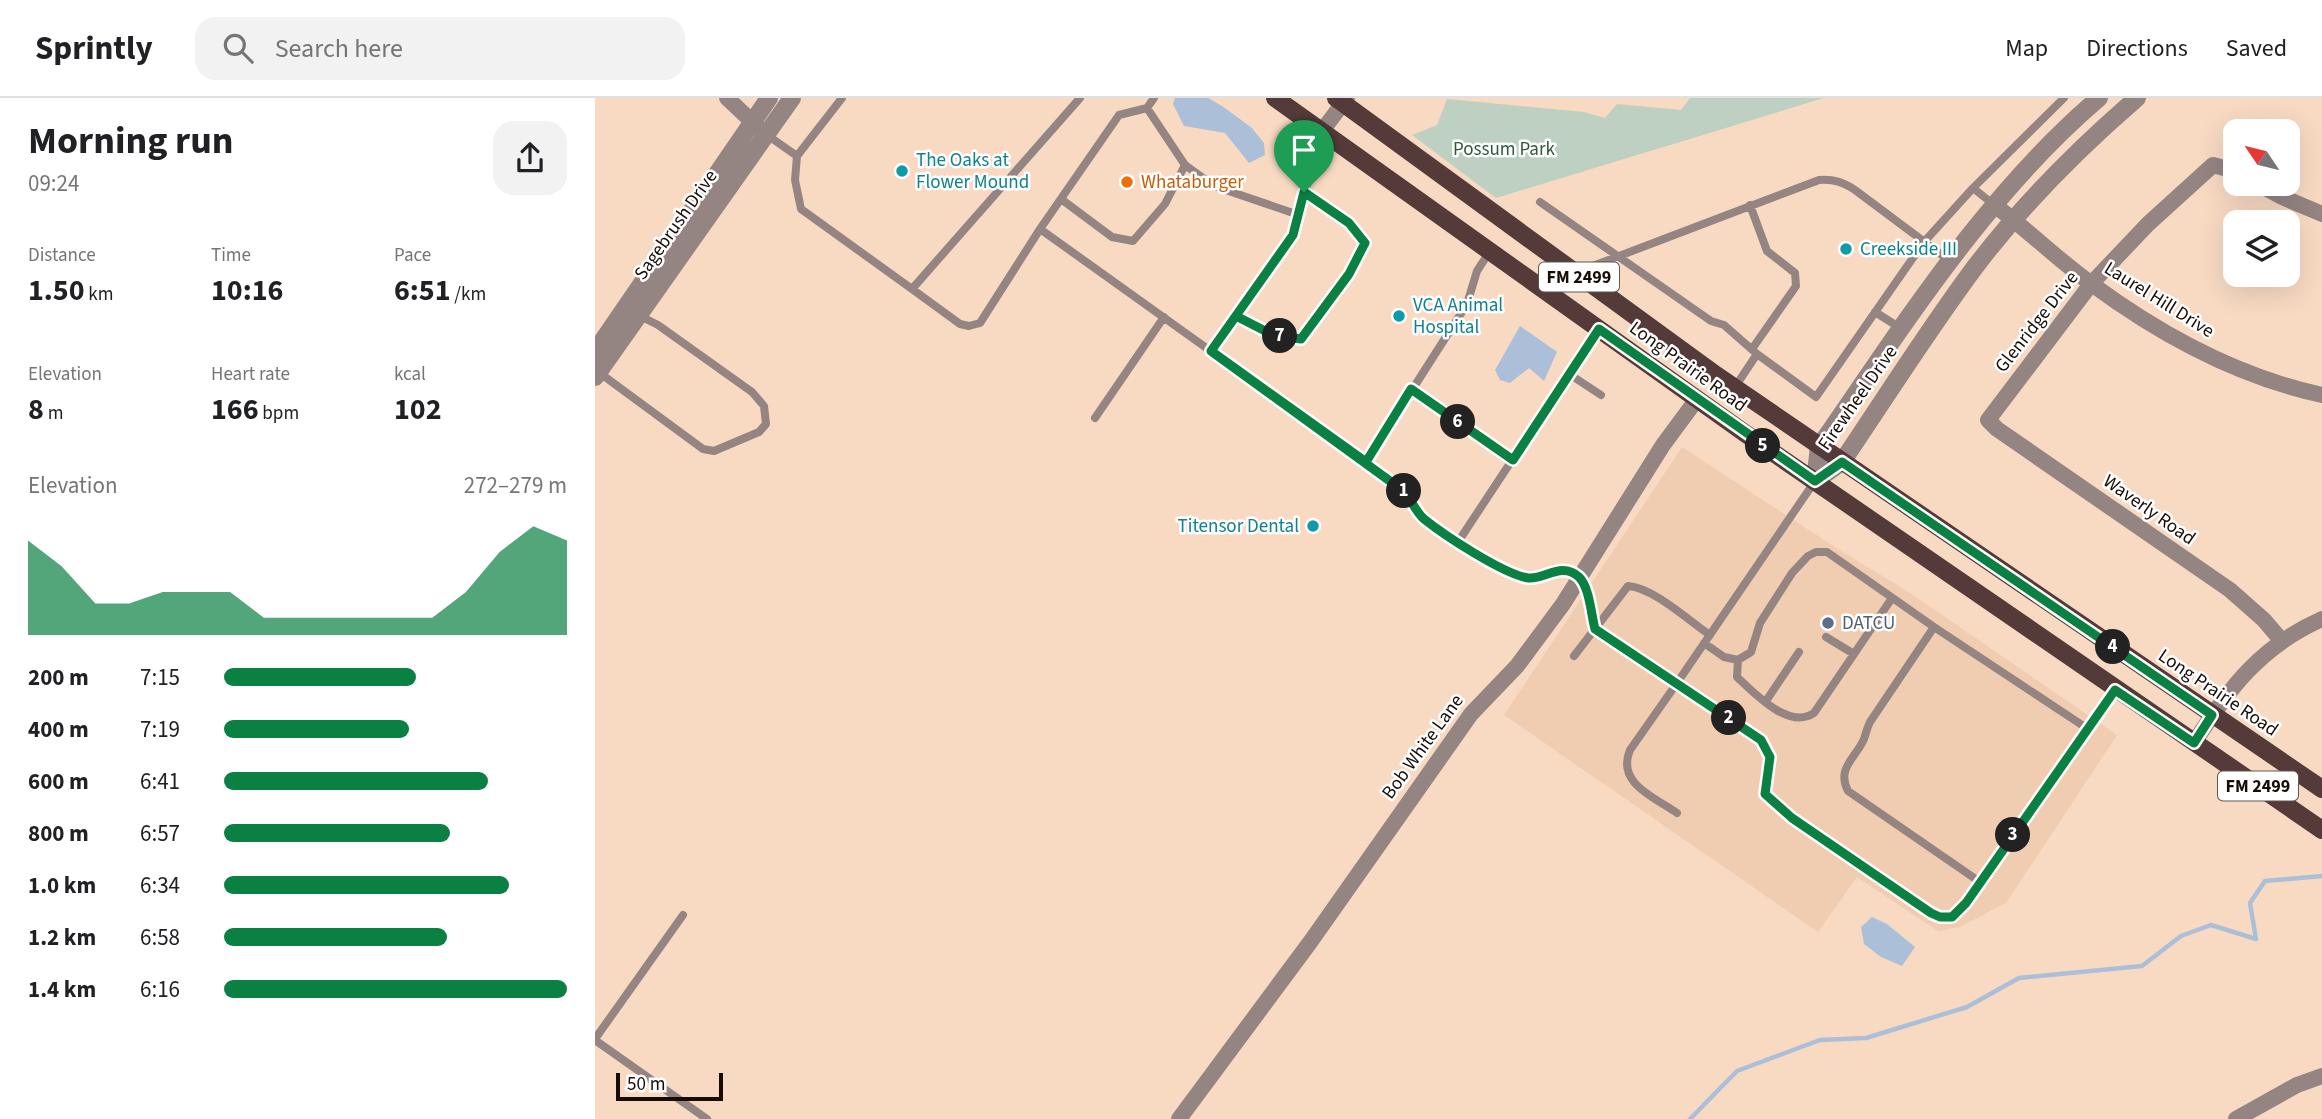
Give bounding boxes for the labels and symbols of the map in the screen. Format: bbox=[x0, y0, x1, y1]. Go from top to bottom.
north arrow bbox=[2223, 119, 2299, 196]
pin bbox=[1274, 120, 1334, 192]
park label: Possum Park bbox=[1453, 136, 1556, 163]
place label: The Oaks at Flower Mound bbox=[916, 147, 1029, 196]
marker: The Oaks at Flower Mound bbox=[894, 163, 910, 179]
street label: Sagebrush Drive bbox=[628, 164, 724, 286]
place label: Whataburger bbox=[1141, 169, 1244, 196]
marker: Whataburger bbox=[1119, 174, 1135, 190]
place label: Creekside III bbox=[1860, 236, 1957, 263]
marker: Creekside III bbox=[1838, 241, 1854, 257]
street label: Laurel Hill Drive bbox=[2099, 255, 2219, 345]
road number: FM 2499 bbox=[1539, 262, 1619, 292]
street label: Glenridge Drive bbox=[1989, 266, 2085, 378]
place label: VCA Animal Hospital bbox=[1413, 292, 1503, 341]
marker: VCA Animal Hospital bbox=[1391, 308, 1407, 324]
street label: Long Prairie Road bbox=[1624, 315, 1752, 419]
pin: 7 bbox=[1263, 318, 1297, 354]
street label: Firewheel Drive bbox=[1812, 340, 1904, 456]
pin: 6 bbox=[1441, 404, 1475, 440]
pin: 5 bbox=[1745, 428, 1781, 464]
street label: Waverly Road bbox=[2097, 468, 2201, 552]
pin: 1 bbox=[1387, 474, 1421, 508]
place label: Titensor Dental bbox=[1178, 513, 1299, 540]
marker: Titensor Dental bbox=[1305, 518, 1321, 534]
place label: DATCU bbox=[1842, 610, 1895, 637]
marker: DATCU bbox=[1820, 615, 1836, 631]
pin: 4 bbox=[2095, 630, 2131, 664]
street label: Long Prairie Road bbox=[2153, 643, 2283, 743]
street label: Bob White Lane bbox=[1376, 689, 1470, 805]
pin: 2 bbox=[1711, 700, 1747, 736]
road number: FM 2499 bbox=[2218, 772, 2298, 800]
pin: 3 bbox=[1995, 818, 2031, 852]
scale bar bbox=[616, 1070, 723, 1102]

